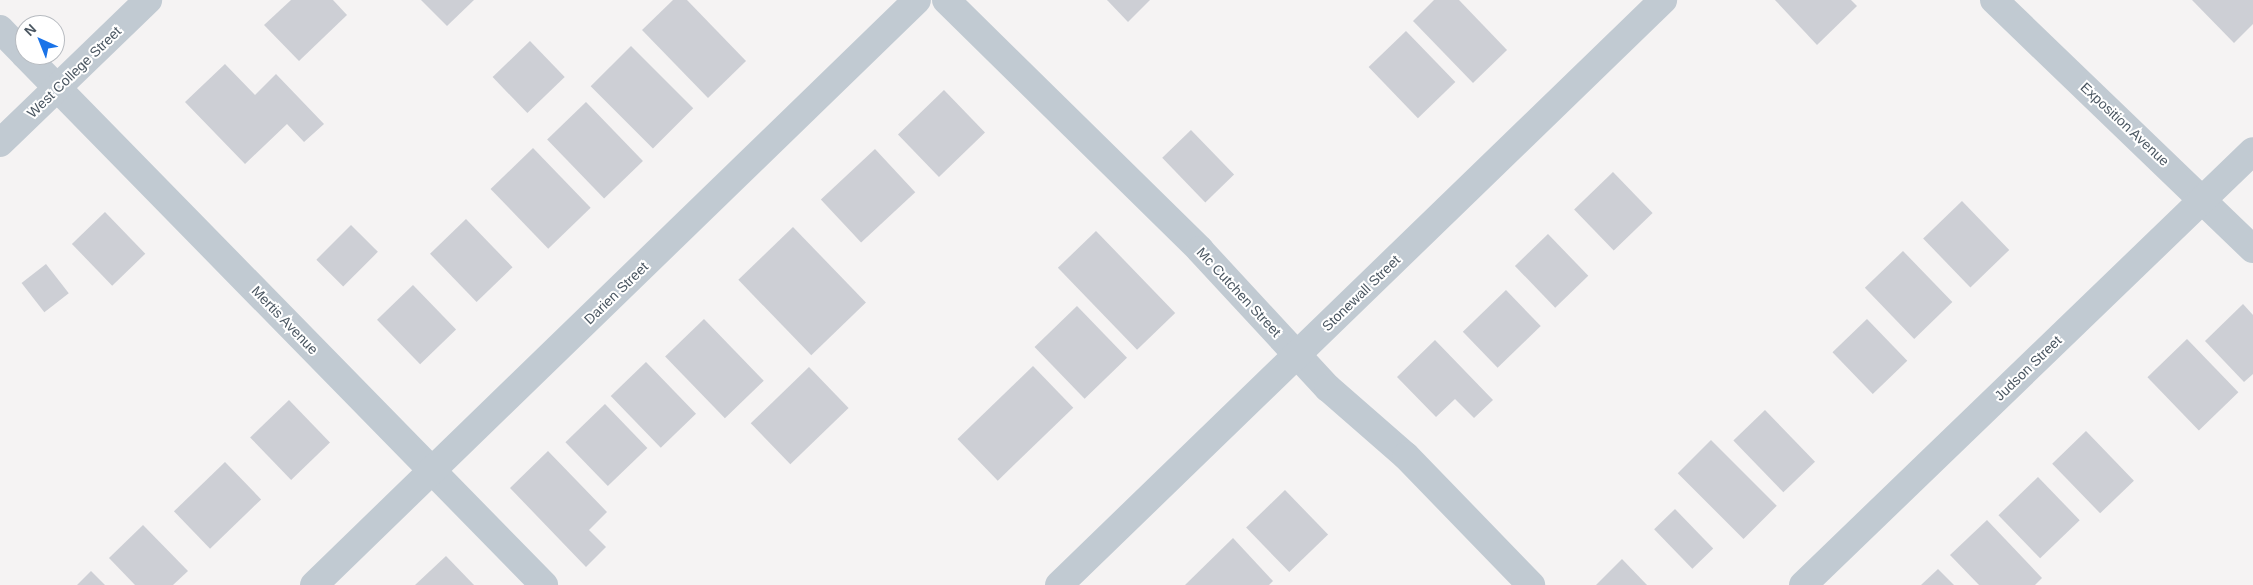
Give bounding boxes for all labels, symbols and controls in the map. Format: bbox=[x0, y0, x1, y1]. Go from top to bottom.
north arrow bbox=[15, 15, 65, 65]
text: N bbox=[21, 21, 39, 39]
street label: West College Street bbox=[23, 23, 125, 121]
street label: Exposition Avenue bbox=[2077, 78, 2173, 170]
street label: Mc Cutchen Street bbox=[1193, 244, 1285, 340]
street label: Stonewall Street bbox=[1318, 252, 1404, 334]
street label: Darien Street bbox=[580, 258, 652, 328]
street label: Mertis Avenue bbox=[248, 282, 322, 358]
street label: Judson Street bbox=[1991, 332, 2065, 404]

